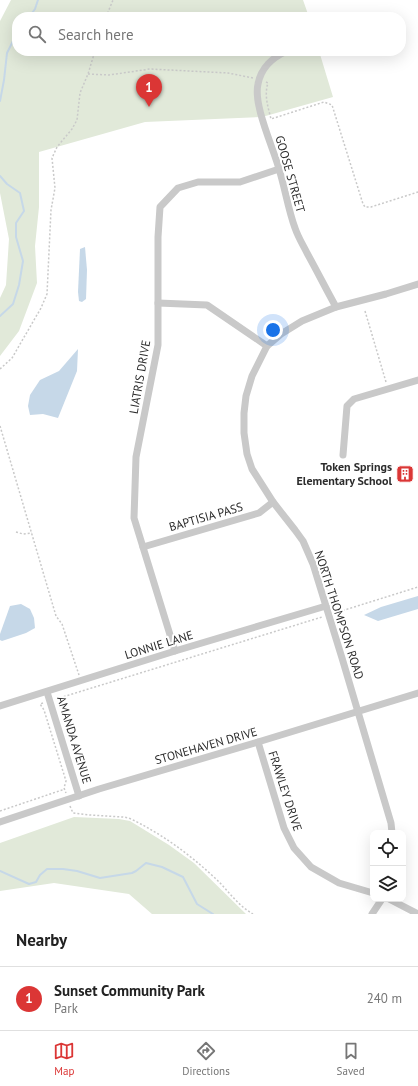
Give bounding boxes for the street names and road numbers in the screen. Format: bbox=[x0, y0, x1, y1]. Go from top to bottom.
street label: GOOSE STREET bbox=[272, 134, 309, 214]
street label: LIATRIS DRIVE bbox=[126, 339, 153, 415]
street label: BAPTISIA PASS bbox=[167, 499, 244, 534]
street label: NORTH THOMPSON ROAD bbox=[312, 549, 367, 681]
street label: LONNIE LANE bbox=[123, 627, 195, 662]
street label: AMANDA AVENUE bbox=[54, 694, 95, 785]
street label: STONEHAVEN DRIVE bbox=[153, 724, 259, 767]
street label: FRAWLEY DRIVE bbox=[265, 749, 306, 833]

